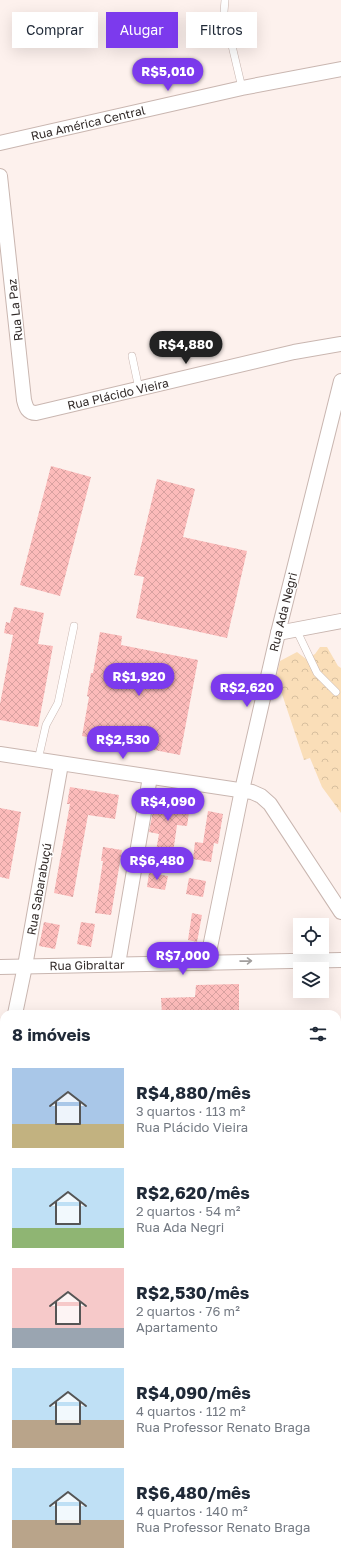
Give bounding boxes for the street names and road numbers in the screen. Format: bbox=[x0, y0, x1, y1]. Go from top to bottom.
street label: Rua América Central bbox=[29, 102, 147, 143]
street label: Rua La Paz bbox=[4, 278, 26, 342]
street label: Rua Plácido Vieira bbox=[66, 375, 170, 413]
street label: Rua Ada Negri bbox=[266, 571, 300, 653]
street label: Rua Sabarabuçú bbox=[24, 842, 54, 936]
street label: Rua Gibraltar bbox=[49, 957, 125, 973]

